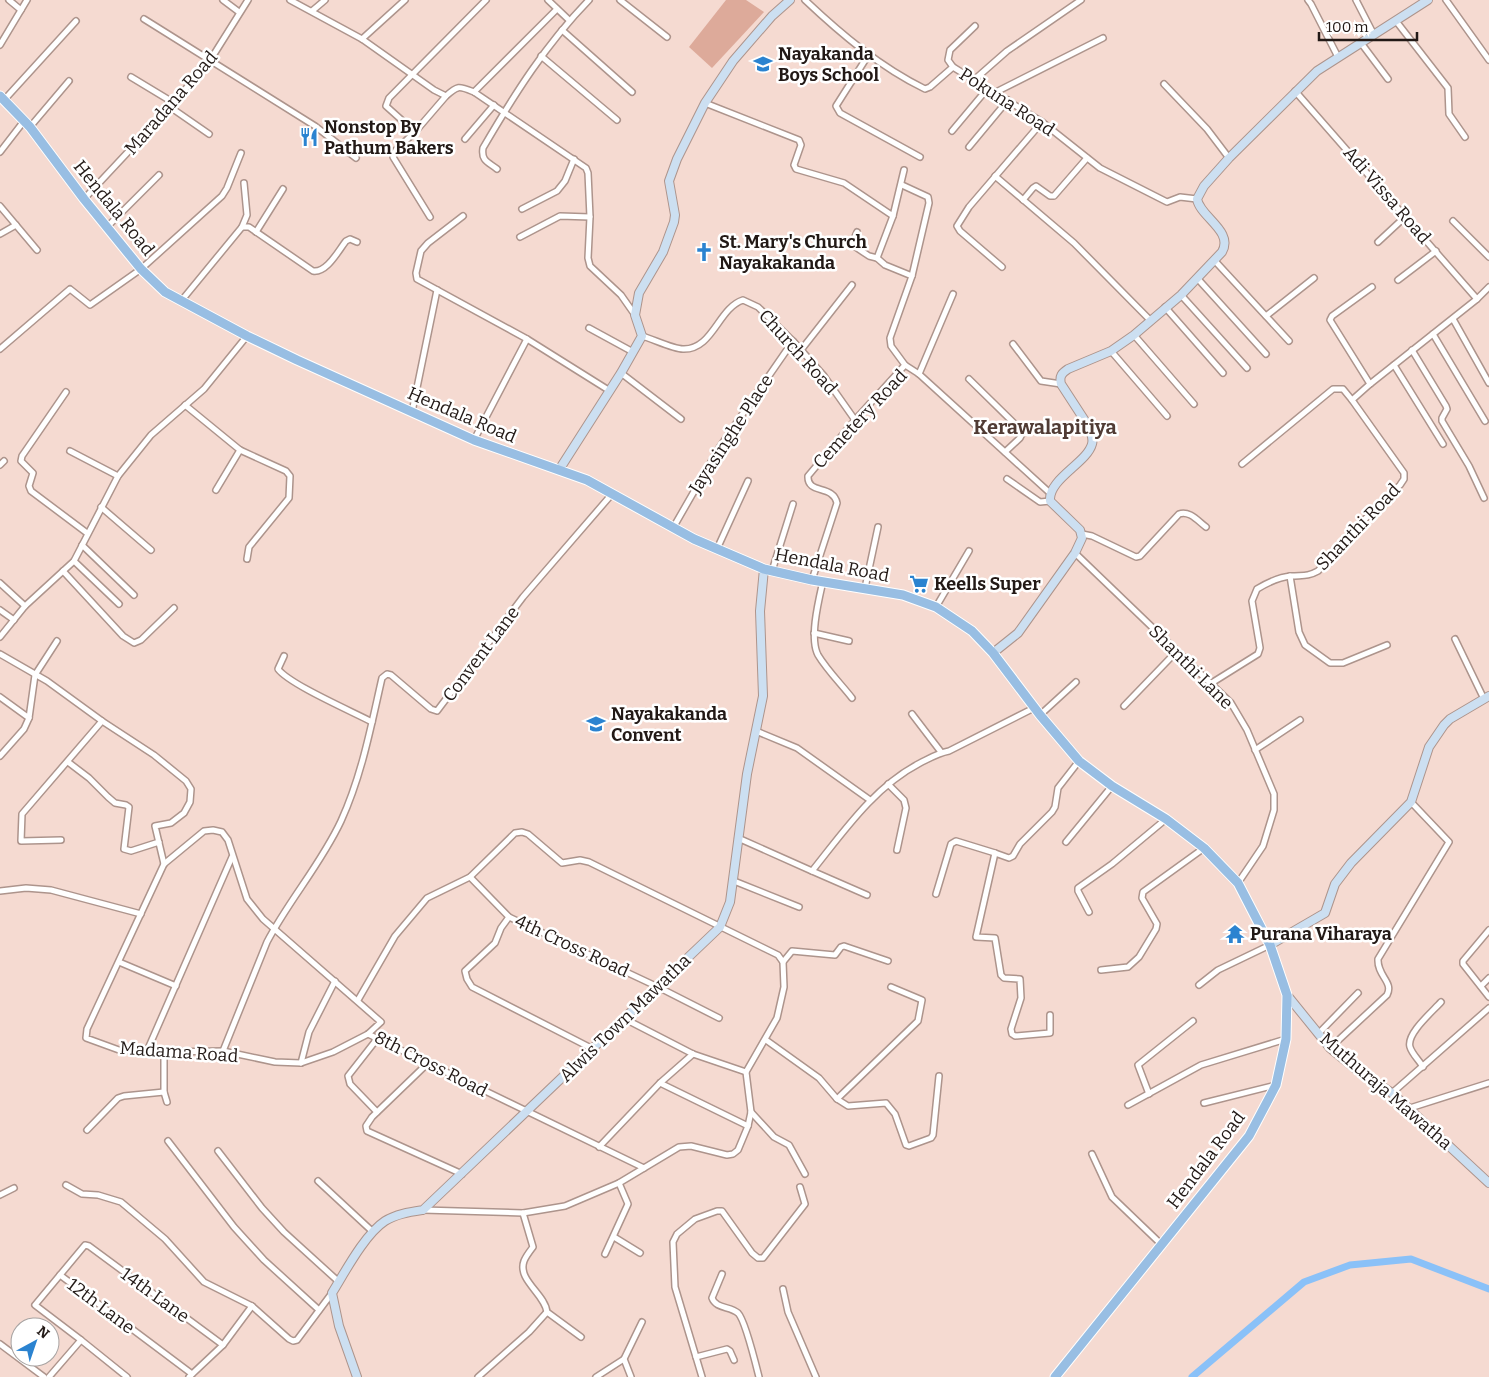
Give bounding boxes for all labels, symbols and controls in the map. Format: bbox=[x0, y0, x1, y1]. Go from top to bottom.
scale bar bbox=[1319, 10, 1416, 42]
text: 100 m bbox=[1326, 18, 1369, 36]
place label: Nayakanda Boys School bbox=[778, 43, 879, 86]
street label: Maradana Road bbox=[120, 46, 222, 159]
school or university icon: Nayakanda Boys School bbox=[752, 53, 774, 75]
street label: Pokuna Road bbox=[955, 63, 1059, 141]
place label: Nonstop By Pathum Bakers bbox=[324, 116, 454, 159]
restaurant icon: Nonstop By Pathum Bakers bbox=[298, 126, 320, 148]
street label: Adi Vissa Road bbox=[1339, 142, 1436, 249]
street label: Hendala Road bbox=[69, 156, 159, 260]
place label: St. Mary's Church Nayakakanda bbox=[719, 231, 867, 274]
church icon: St. Mary's Church Nayakakanda bbox=[693, 241, 715, 263]
street label: Church Road bbox=[754, 305, 842, 399]
street label: Cemetery Road bbox=[808, 365, 912, 473]
street label: Jayasinghe Place bbox=[684, 370, 778, 499]
street label: Hendala Road bbox=[404, 382, 520, 448]
district label: Kerawalapitiya bbox=[973, 415, 1117, 439]
street label: Shanthi Road bbox=[1311, 479, 1405, 575]
street label: Hendala Road bbox=[773, 543, 891, 587]
supermarket icon: Keells Super bbox=[908, 573, 930, 595]
place label: Keells Super bbox=[934, 573, 1041, 595]
street label: Convent Lane bbox=[438, 602, 524, 706]
street label: Shanthi Lane bbox=[1144, 620, 1238, 714]
place label: Nayakakanda Convent bbox=[611, 703, 727, 746]
school or university icon: Nayakakanda Convent bbox=[585, 713, 607, 735]
street label: 4th Cross Road bbox=[511, 910, 633, 982]
temple icon: Purana Viharaya bbox=[1224, 923, 1246, 945]
place label: Purana Viharaya bbox=[1250, 923, 1392, 945]
street label: Alwis Town Mawatha bbox=[555, 949, 696, 1087]
street label: 8th Cross Road bbox=[371, 1026, 491, 1102]
street label: Muthuraja Mawatha bbox=[1315, 1028, 1457, 1154]
street label: Madama Road bbox=[119, 1037, 239, 1067]
street label: Hendala Road bbox=[1162, 1107, 1250, 1213]
street label: 14th Lane bbox=[116, 1263, 194, 1327]
street label: 12th Lane bbox=[63, 1273, 139, 1339]
north arrow bbox=[10, 1317, 60, 1367]
text: N bbox=[33, 1322, 53, 1343]

